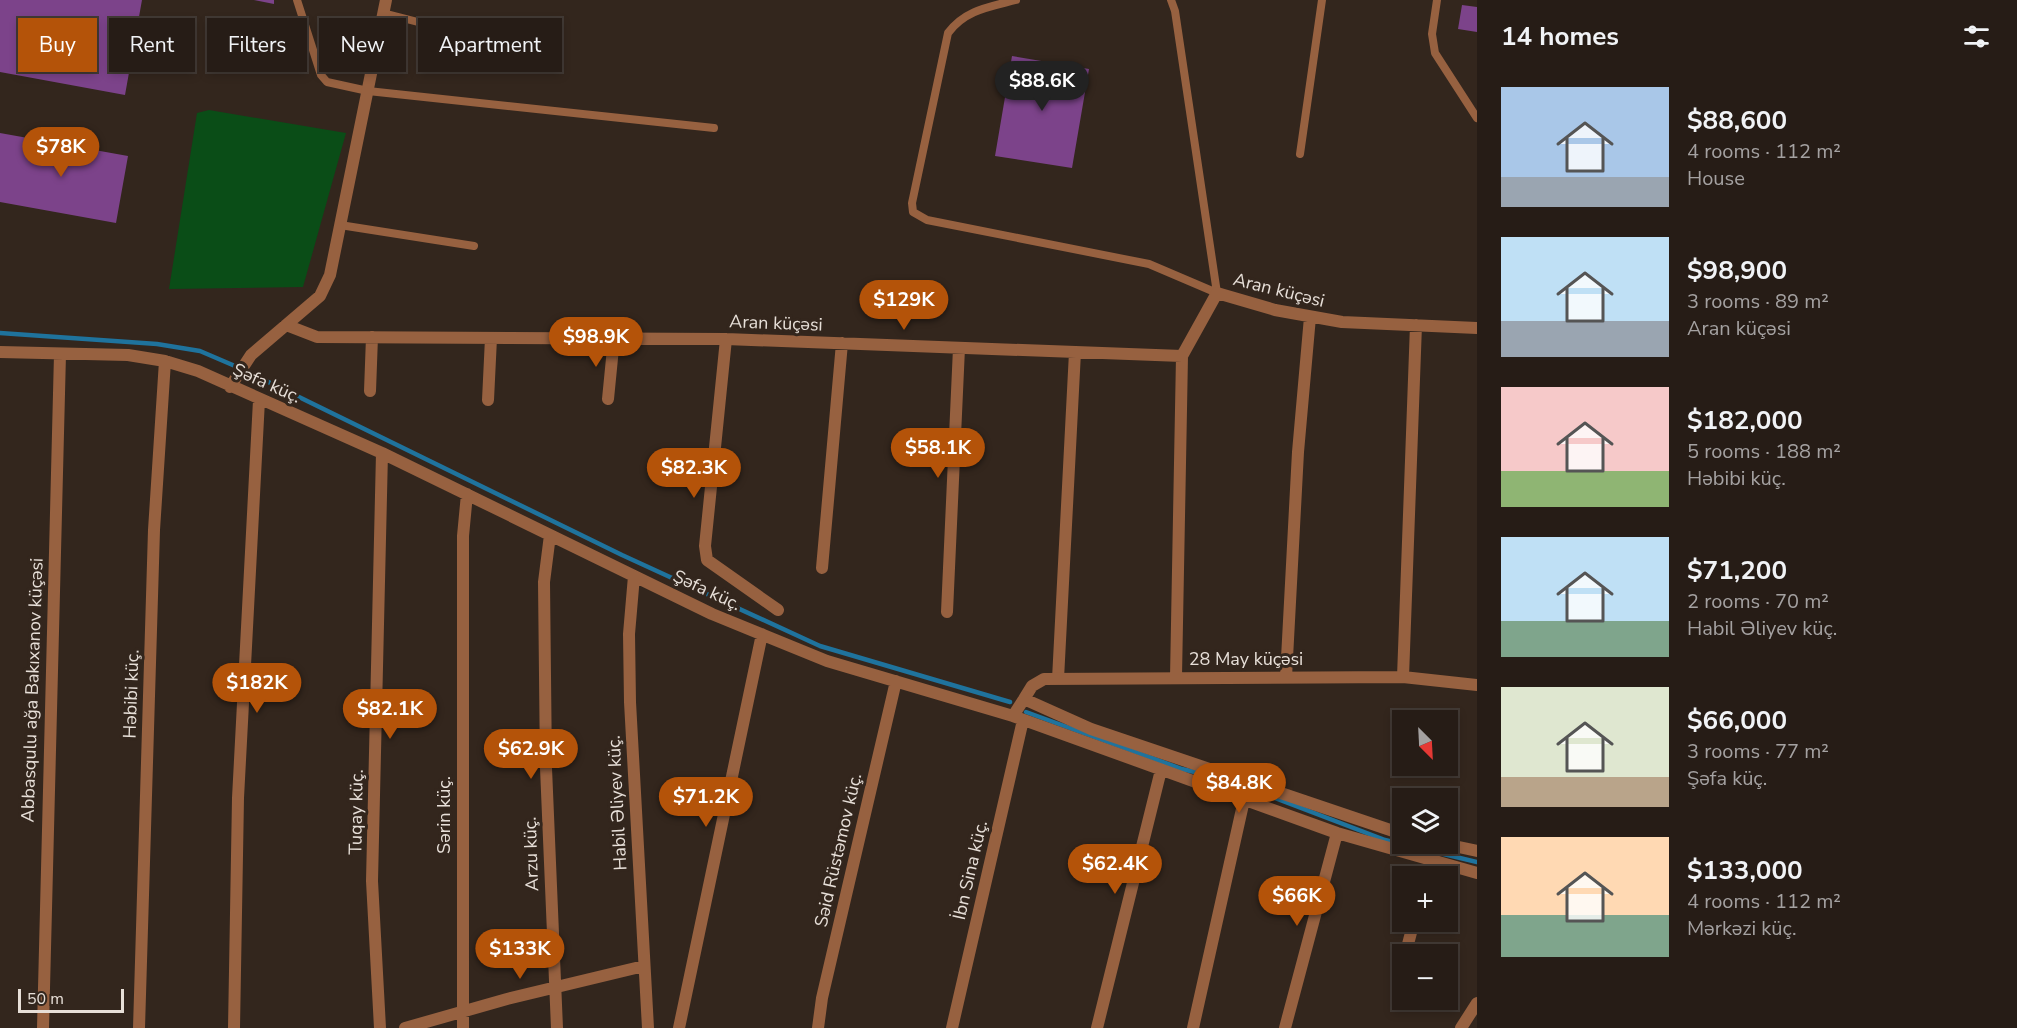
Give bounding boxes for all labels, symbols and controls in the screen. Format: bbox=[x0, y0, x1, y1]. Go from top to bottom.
chip: Buy bbox=[18, 18, 97, 72]
chip: Rent bbox=[109, 18, 195, 72]
chip: Filters bbox=[207, 18, 307, 72]
chip: New bbox=[319, 18, 406, 72]
chip: Apartment bbox=[418, 18, 562, 72]
text: 14 homes bbox=[1501, 19, 1619, 54]
icon: filters bbox=[1960, 20, 1993, 53]
pin: $88.6K bbox=[993, 61, 1091, 112]
text: $88.6K bbox=[1009, 67, 1075, 94]
text: $88,600 bbox=[1687, 103, 1787, 138]
icon: home bbox=[1549, 111, 1621, 183]
pin: $78K bbox=[25, 127, 97, 178]
text: $78K bbox=[36, 133, 86, 160]
text: 4 rooms · 112 m² bbox=[1687, 138, 1841, 165]
text: House bbox=[1687, 165, 1745, 192]
text: $98,900 bbox=[1687, 253, 1787, 288]
icon: home bbox=[1549, 261, 1621, 333]
street label: Aran küçəsi bbox=[1231, 267, 1327, 313]
pin: $129K bbox=[862, 280, 946, 331]
text: $129K bbox=[873, 286, 935, 313]
text: 3 rooms · 89 m² bbox=[1687, 288, 1829, 315]
street label: Aran küçəsi bbox=[729, 309, 823, 337]
text: Aran küçəsi bbox=[1687, 315, 1791, 342]
pin: $98.9K bbox=[547, 317, 645, 368]
text: $98.9K bbox=[563, 323, 629, 350]
street label: Şəfa küç. bbox=[229, 357, 305, 409]
text: $182,000 bbox=[1687, 403, 1803, 438]
icon: home bbox=[1549, 411, 1621, 483]
pin: $58.1K bbox=[889, 428, 987, 479]
text: $58.1K bbox=[905, 434, 971, 461]
text: 5 rooms · 188 m² bbox=[1687, 438, 1841, 465]
pin: $82.3K bbox=[645, 448, 743, 499]
text: $82.3K bbox=[661, 454, 727, 481]
text: Həbibi küç. bbox=[1687, 465, 1786, 492]
text: $71,200 bbox=[1687, 553, 1787, 588]
street label: Abbasqulu ağa Bakıxanov küçəsi bbox=[15, 557, 49, 823]
icon: home bbox=[1549, 561, 1621, 633]
street label: Şəfa küç. bbox=[669, 564, 745, 616]
text: 2 rooms · 70 m² bbox=[1687, 588, 1829, 615]
text: Habil Əliyev küç. bbox=[1687, 615, 1837, 642]
street label: 28 May küçəsi bbox=[1189, 647, 1303, 671]
street label: Həbibi küç. bbox=[117, 649, 145, 739]
pin: $182K bbox=[215, 663, 299, 714]
text: $182K bbox=[226, 669, 288, 696]
pin: $82.1K bbox=[341, 689, 439, 740]
text: $82.1K bbox=[357, 695, 423, 722]
text: $66,000 bbox=[1687, 703, 1787, 738]
north arrow bbox=[1392, 710, 1458, 776]
map controls bbox=[1392, 710, 1458, 1010]
icon: home bbox=[1549, 711, 1621, 783]
pin: $62.9K bbox=[482, 729, 580, 780]
text: $62.9K bbox=[498, 735, 564, 762]
street label: Habil Əliyev küç. bbox=[601, 735, 633, 871]
text: 3 rooms · 77 m² bbox=[1687, 738, 1829, 765]
pin: $84.8K bbox=[1190, 763, 1288, 814]
text: Şəfa küç. bbox=[1687, 765, 1767, 792]
street label: Tuqay küç. bbox=[343, 769, 369, 855]
text: $84.8K bbox=[1206, 769, 1272, 796]
street label: Səid Rüstəmov küç. bbox=[809, 771, 867, 929]
street label: Sərin küç. bbox=[432, 776, 456, 854]
pin: $71.2K bbox=[657, 777, 755, 828]
text: $71.2K bbox=[673, 783, 739, 810]
button: layers bbox=[1392, 788, 1458, 854]
street label: Arzu küç. bbox=[518, 816, 544, 892]
street label: İbn Sina küç. bbox=[947, 818, 993, 922]
pin: $62.4K bbox=[1066, 844, 1164, 895]
text: $62.4K bbox=[1082, 850, 1148, 877]
text: $133,000 bbox=[1687, 853, 1803, 888]
icon: home bbox=[1549, 861, 1621, 933]
button: + bbox=[1392, 866, 1458, 932]
pin: $66K bbox=[1261, 876, 1333, 927]
text: $66K bbox=[1272, 882, 1322, 909]
text: 4 rooms · 112 m² bbox=[1687, 888, 1841, 915]
text: Mərkəzi küç. bbox=[1687, 915, 1796, 942]
pin: $133K bbox=[478, 929, 562, 980]
text: $133K bbox=[489, 935, 551, 962]
button: − bbox=[1392, 944, 1458, 1010]
scale bar bbox=[18, 986, 124, 1014]
text: 50 m bbox=[27, 988, 64, 1010]

